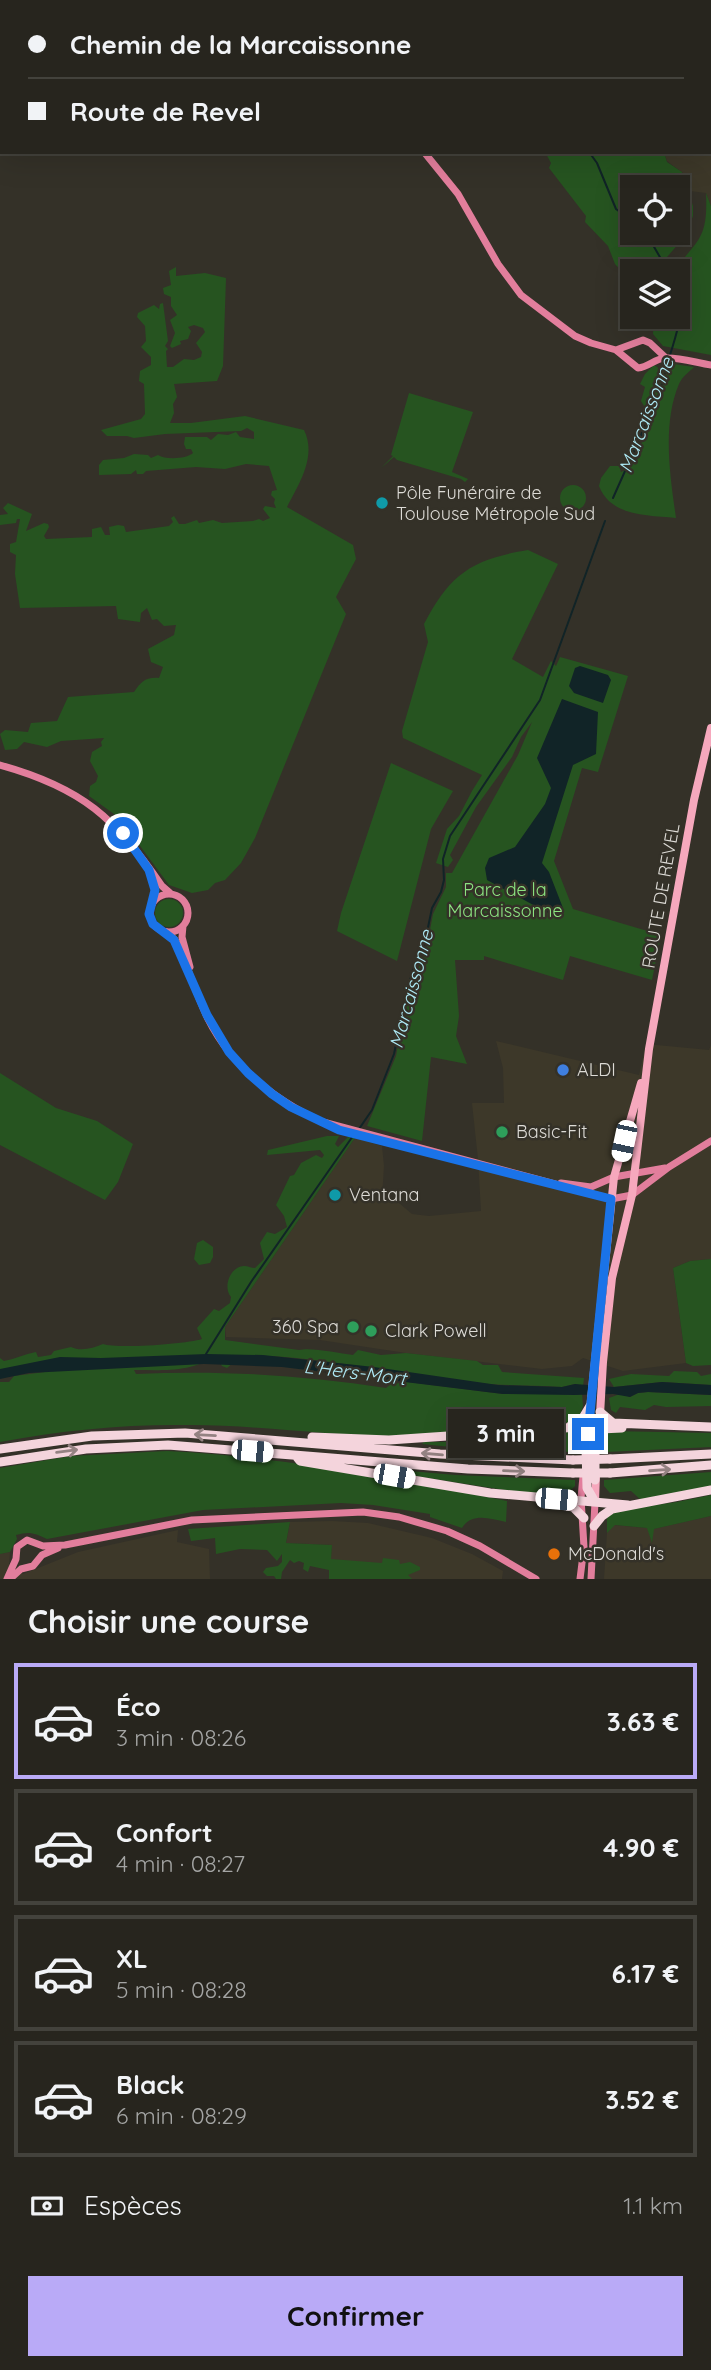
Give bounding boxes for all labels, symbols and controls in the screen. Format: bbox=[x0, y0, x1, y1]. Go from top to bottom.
text: Chemin de la Marcaissonne bbox=[70, 28, 411, 61]
text: Route de Revel bbox=[70, 95, 261, 128]
map controls bbox=[620, 175, 690, 329]
button: locate bbox=[620, 175, 690, 245]
button: layers bbox=[620, 259, 690, 329]
water label: Marcaissonne bbox=[613, 353, 679, 476]
place label: Pôle Funéraire de Toulouse Métropole Sud bbox=[396, 481, 595, 525]
marker: Pôle Funéraire de Toulouse Métropole Sud bbox=[374, 495, 390, 511]
route start bbox=[107, 817, 139, 849]
street label: ROUTE DE REVEL bbox=[636, 821, 685, 970]
park label: Parc de la Marcaissonne bbox=[447, 878, 563, 922]
water label: Marcaissonne bbox=[384, 926, 439, 1051]
place label: ALDI bbox=[577, 1058, 616, 1081]
marker: ALDI bbox=[555, 1062, 571, 1078]
car bbox=[610, 1118, 639, 1164]
place label: Basic-Fit bbox=[516, 1120, 587, 1143]
marker: Basic-Fit bbox=[494, 1124, 510, 1140]
place label: Ventana bbox=[349, 1183, 419, 1206]
marker: Ventana bbox=[327, 1187, 343, 1203]
place label: 360 Spa bbox=[272, 1315, 339, 1338]
marker: 360 Spa bbox=[345, 1319, 361, 1335]
place label: Clark Powell bbox=[385, 1319, 487, 1342]
marker: Clark Powell bbox=[363, 1323, 379, 1339]
water label: L'Hers-Mort bbox=[303, 1354, 410, 1390]
callout: 3 min bbox=[448, 1410, 564, 1458]
route end bbox=[572, 1418, 604, 1450]
text: 3 min bbox=[476, 1419, 536, 1448]
one-way arrow bbox=[194, 1428, 217, 1441]
car bbox=[231, 1439, 274, 1463]
one-way arrow bbox=[56, 1444, 78, 1457]
one-way arrow bbox=[421, 1447, 444, 1460]
car bbox=[372, 1462, 417, 1490]
one-way arrow bbox=[649, 1463, 671, 1476]
one-way arrow bbox=[502, 1464, 525, 1477]
car bbox=[535, 1487, 578, 1511]
place label: McDonald's bbox=[568, 1542, 664, 1565]
marker: McDonald's bbox=[546, 1546, 562, 1562]
text: Choisir une course bbox=[28, 1601, 309, 1641]
icon: car bbox=[32, 1690, 95, 1753]
text: Éco bbox=[116, 1690, 161, 1723]
text: 3.63 € bbox=[607, 1705, 679, 1738]
text: 3 min · 08:26 bbox=[116, 1723, 246, 1752]
icon: car bbox=[32, 1816, 95, 1879]
text: Confort bbox=[116, 1816, 213, 1849]
text: 4.90 € bbox=[603, 1831, 679, 1864]
text: 4 min · 08:27 bbox=[116, 1849, 245, 1878]
icon: car bbox=[32, 1942, 95, 2005]
text: XL bbox=[116, 1942, 148, 1975]
text: 6.17 € bbox=[611, 1957, 679, 1990]
text: 5 min · 08:28 bbox=[116, 1975, 247, 2004]
icon: car bbox=[32, 2068, 95, 2131]
text: Black bbox=[116, 2068, 185, 2101]
text: 3.52 € bbox=[605, 2083, 679, 2116]
text: 6 min · 08:29 bbox=[116, 2101, 247, 2130]
icon: cash bbox=[28, 2187, 66, 2225]
text: Espèces bbox=[84, 2189, 182, 2222]
text: 1.1 km bbox=[623, 2191, 683, 2220]
button: Confirmer bbox=[28, 2276, 683, 2356]

